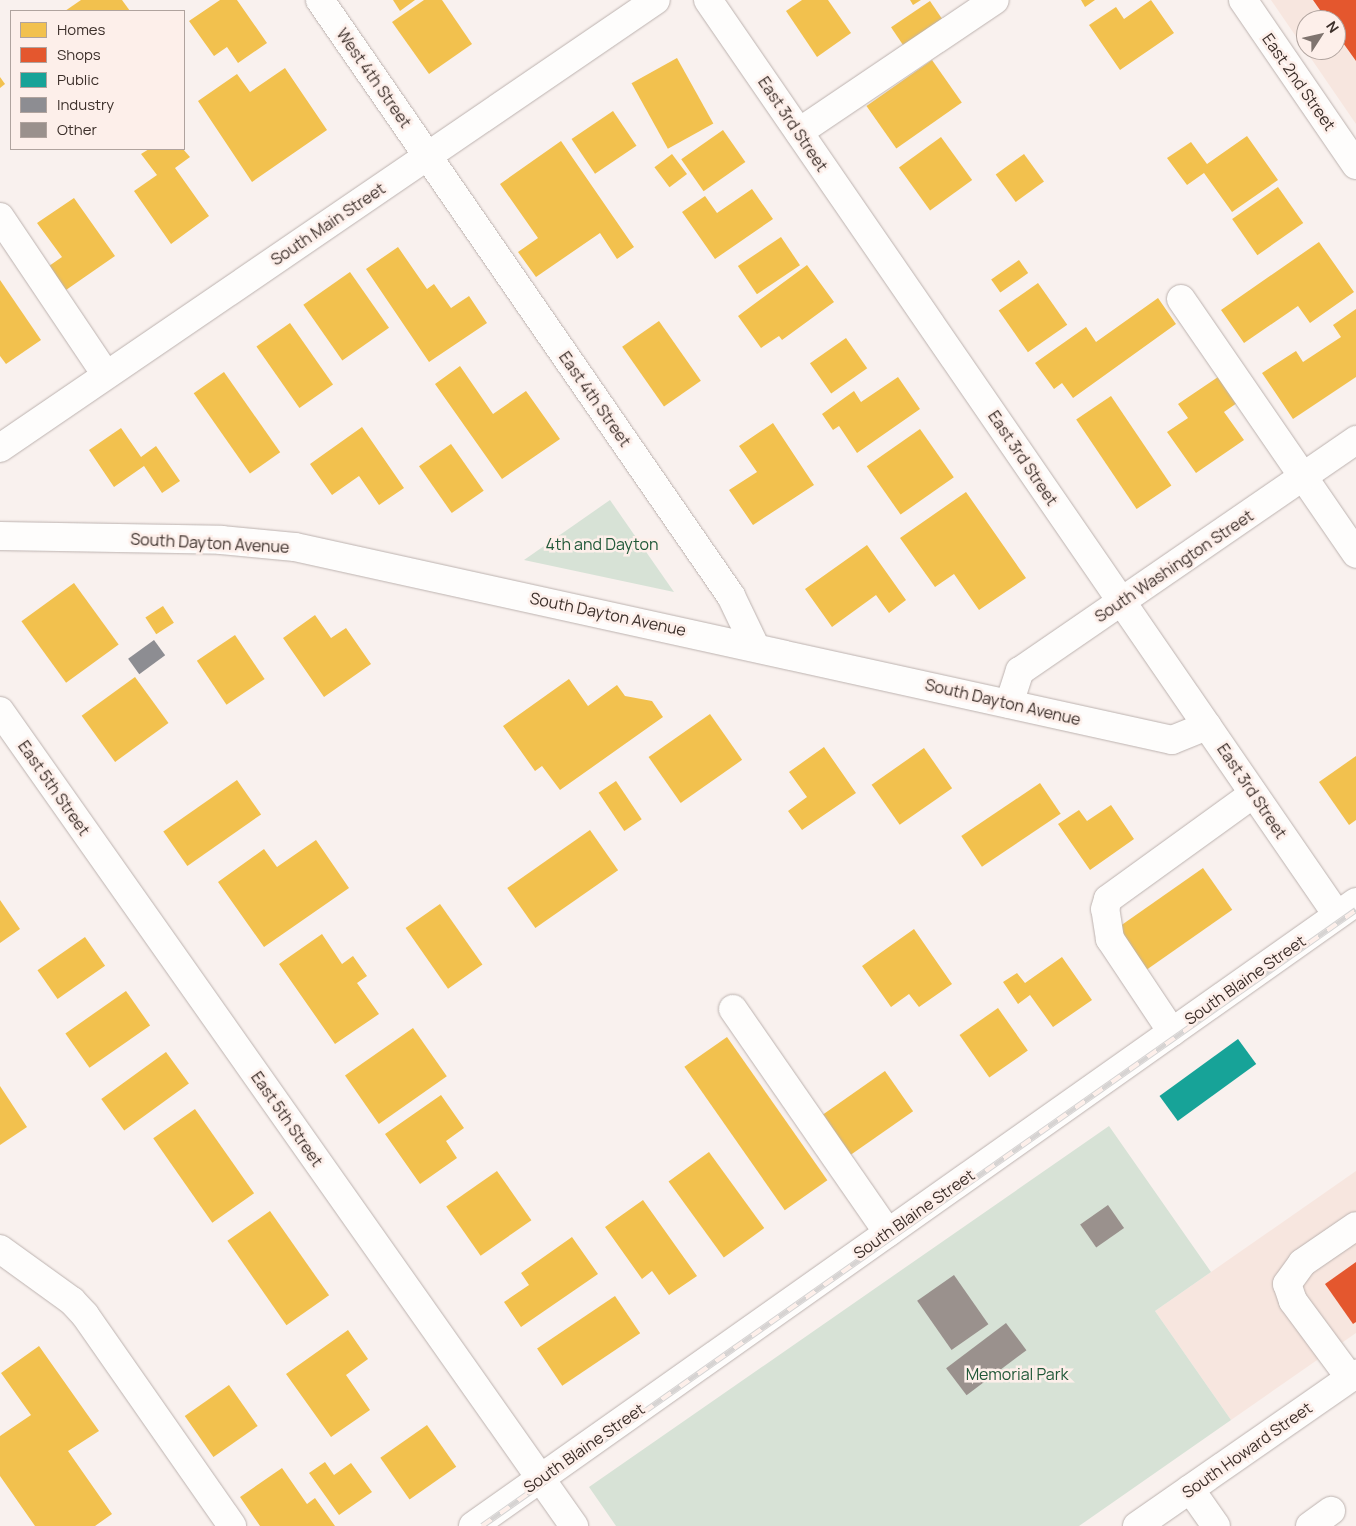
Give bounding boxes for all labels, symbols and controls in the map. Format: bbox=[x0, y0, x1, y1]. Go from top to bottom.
legend bbox=[10, 10, 185, 150]
north arrow bbox=[1296, 10, 1346, 60]
text: N bbox=[1322, 17, 1344, 36]
text: Homes bbox=[57, 19, 105, 40]
street label: West 4th Street bbox=[333, 25, 415, 131]
street label: East 2nd Street bbox=[1258, 30, 1340, 134]
text: Shops bbox=[57, 44, 101, 65]
text: Public bbox=[57, 69, 99, 90]
street label: East 3rd Street bbox=[754, 73, 832, 175]
text: Industry bbox=[57, 94, 114, 115]
text: Other bbox=[57, 119, 97, 140]
street label: South Main Street bbox=[267, 179, 389, 269]
street label: East 4th Street bbox=[555, 348, 635, 450]
street label: East 3rd Street bbox=[984, 407, 1062, 509]
street label: South Washington Street bbox=[1091, 506, 1257, 626]
street label: South Dayton Avenue bbox=[130, 529, 290, 557]
park label: 4th and Dayton bbox=[546, 534, 658, 554]
street label: South Dayton Avenue bbox=[528, 588, 688, 640]
street label: South Dayton Avenue bbox=[923, 675, 1083, 729]
street label: East 5th Street bbox=[14, 737, 94, 839]
street label: East 3rd Street bbox=[1213, 740, 1291, 842]
street label: South Blaine Street bbox=[1181, 931, 1309, 1029]
street label: East 5th Street bbox=[247, 1068, 327, 1170]
street label: South Blaine Street bbox=[850, 1165, 978, 1263]
park label: Memorial Park bbox=[966, 1364, 1068, 1384]
street label: South Howard Street bbox=[1178, 1398, 1316, 1502]
street label: South Blaine Street bbox=[520, 1399, 648, 1497]

